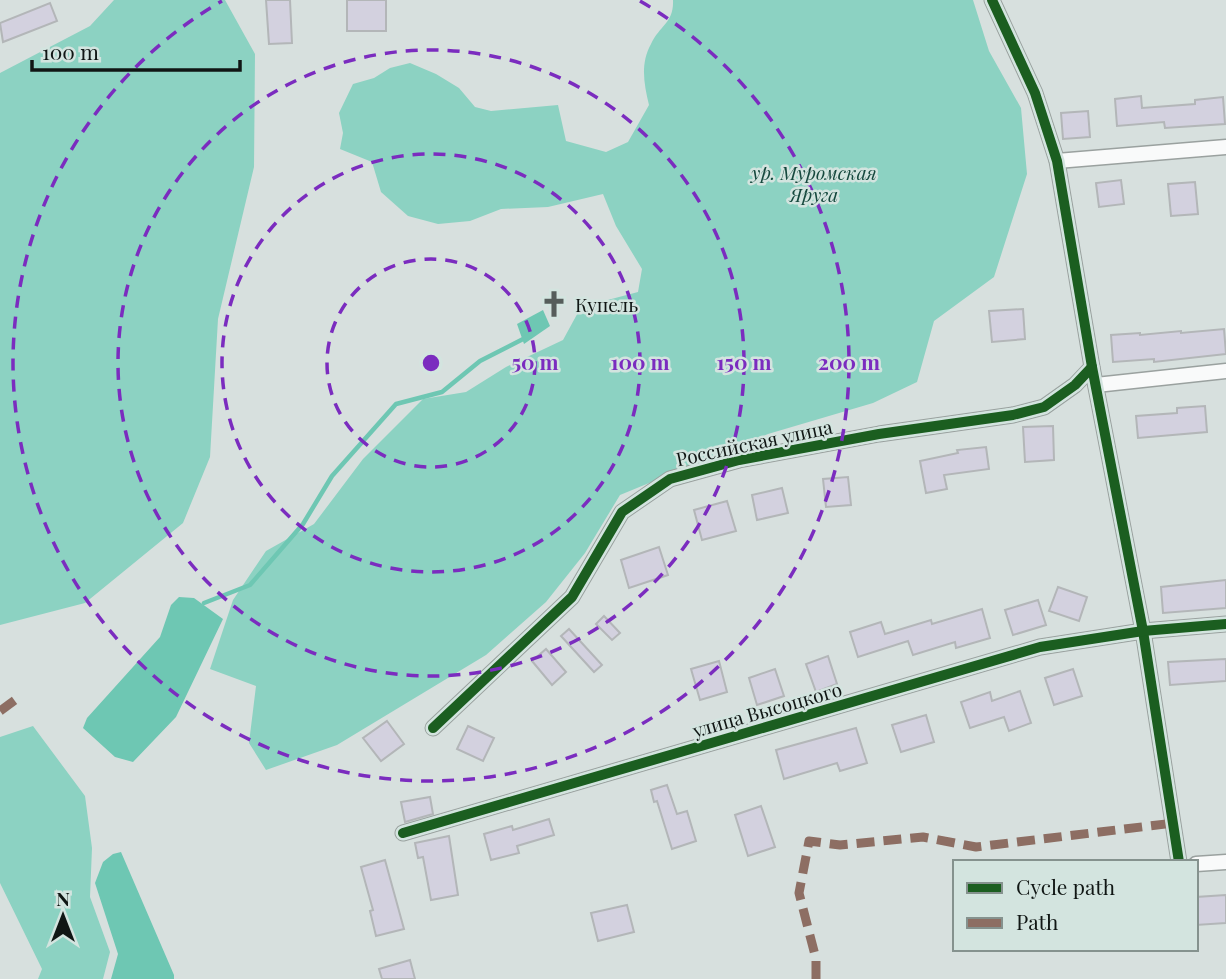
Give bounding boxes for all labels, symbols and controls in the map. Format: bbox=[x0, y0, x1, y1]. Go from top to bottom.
scale bar bbox=[32, 28, 240, 72]
text: 100 m bbox=[42, 37, 99, 65]
park label: ур. Муромская Яруга bbox=[749, 159, 877, 207]
church icon: Купель bbox=[539, 289, 569, 319]
place label: Купель bbox=[575, 291, 638, 317]
text: 50 m bbox=[511, 347, 559, 375]
text: 100 m bbox=[610, 347, 670, 375]
text: 150 m bbox=[717, 347, 771, 375]
text: 200 m bbox=[818, 347, 880, 375]
centre of rings bbox=[419, 351, 443, 375]
street label: Российская улица bbox=[673, 413, 835, 471]
street label: улица Высоцкого bbox=[689, 675, 845, 743]
legend bbox=[953, 860, 1198, 951]
text: Cycle path bbox=[1016, 872, 1116, 900]
north arrow bbox=[28, 881, 98, 951]
text: N bbox=[56, 885, 70, 911]
text: Path bbox=[1016, 907, 1059, 935]

